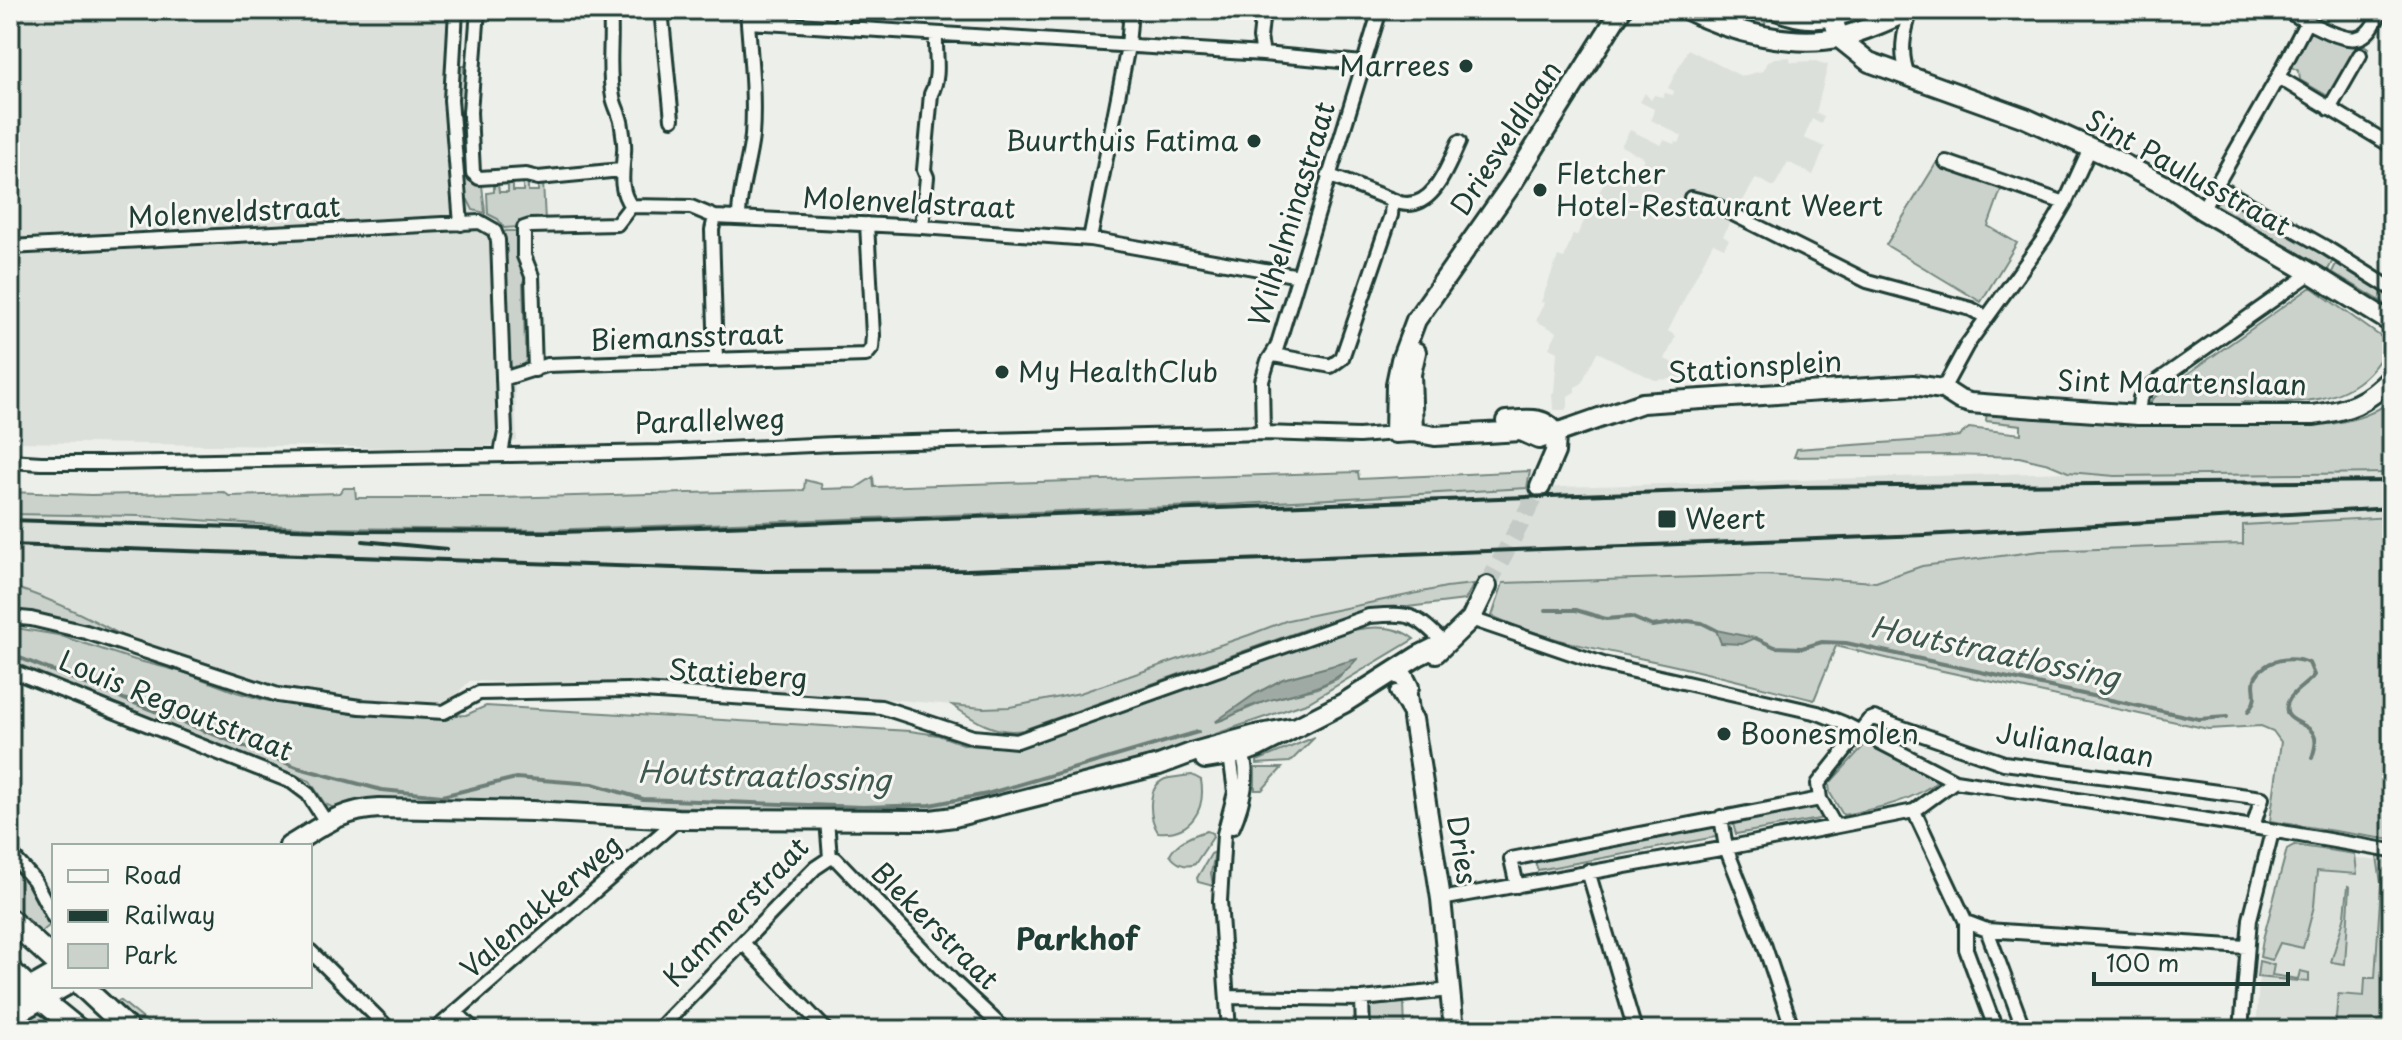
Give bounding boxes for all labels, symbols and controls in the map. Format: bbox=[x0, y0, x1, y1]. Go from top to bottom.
place label: Marrees bbox=[1339, 43, 1450, 86]
street label: Driesveldlaan bbox=[1438, 51, 1571, 223]
marker: Marrees bbox=[1457, 57, 1475, 75]
street label: Wilhelminastraat bbox=[1236, 96, 1345, 331]
street label: Sint Paulusstraat bbox=[2078, 97, 2299, 246]
place label: Buurthuis Fatima bbox=[1005, 118, 1238, 161]
marker: Buurthuis Fatima bbox=[1245, 132, 1263, 150]
place label: Fletcher Hotel-Restaurant Weert bbox=[1556, 151, 1883, 226]
street label: Molenveldstraat bbox=[801, 174, 1017, 229]
marker: Fletcher Hotel-Restaurant Weert bbox=[1531, 181, 1549, 199]
street label: Molenveldstraat bbox=[126, 183, 342, 238]
street label: Biemansstraat bbox=[589, 311, 785, 360]
street label: Stationsplein bbox=[1666, 338, 1843, 393]
place label: My HealthClub bbox=[1018, 349, 1218, 392]
street label: Sint Maartenslaan bbox=[2057, 358, 2307, 405]
marker: My HealthClub bbox=[993, 363, 1011, 381]
street label: Parallelweg bbox=[634, 395, 786, 444]
place label: Weert bbox=[1685, 496, 1765, 539]
marker: Weert bbox=[1656, 508, 1678, 530]
water label: Houtstraatlossing bbox=[1867, 602, 2126, 699]
street label: Louis Regoutstraat bbox=[53, 638, 300, 771]
street label: Statieberg bbox=[667, 646, 809, 699]
street label: Julianalaan bbox=[1993, 710, 2157, 777]
place label: Boonesmolen bbox=[1740, 711, 1919, 754]
marker: Boonesmolen bbox=[1715, 725, 1733, 743]
water label: Houtstraatlossing bbox=[637, 748, 893, 801]
street label: Dries bbox=[1437, 812, 1490, 887]
street label: Valenakkerweg bbox=[450, 822, 630, 987]
street label: Kammerstraat bbox=[652, 826, 818, 996]
legend bbox=[52, 844, 312, 988]
street label: Blekerstraat bbox=[862, 851, 1010, 999]
text: Road bbox=[124, 856, 182, 892]
text: Railway bbox=[124, 896, 215, 932]
district label: Parkhof bbox=[1016, 915, 1141, 960]
text: Park bbox=[124, 936, 178, 972]
scale bar bbox=[2094, 936, 2288, 986]
text: 100 m bbox=[2106, 944, 2179, 980]

